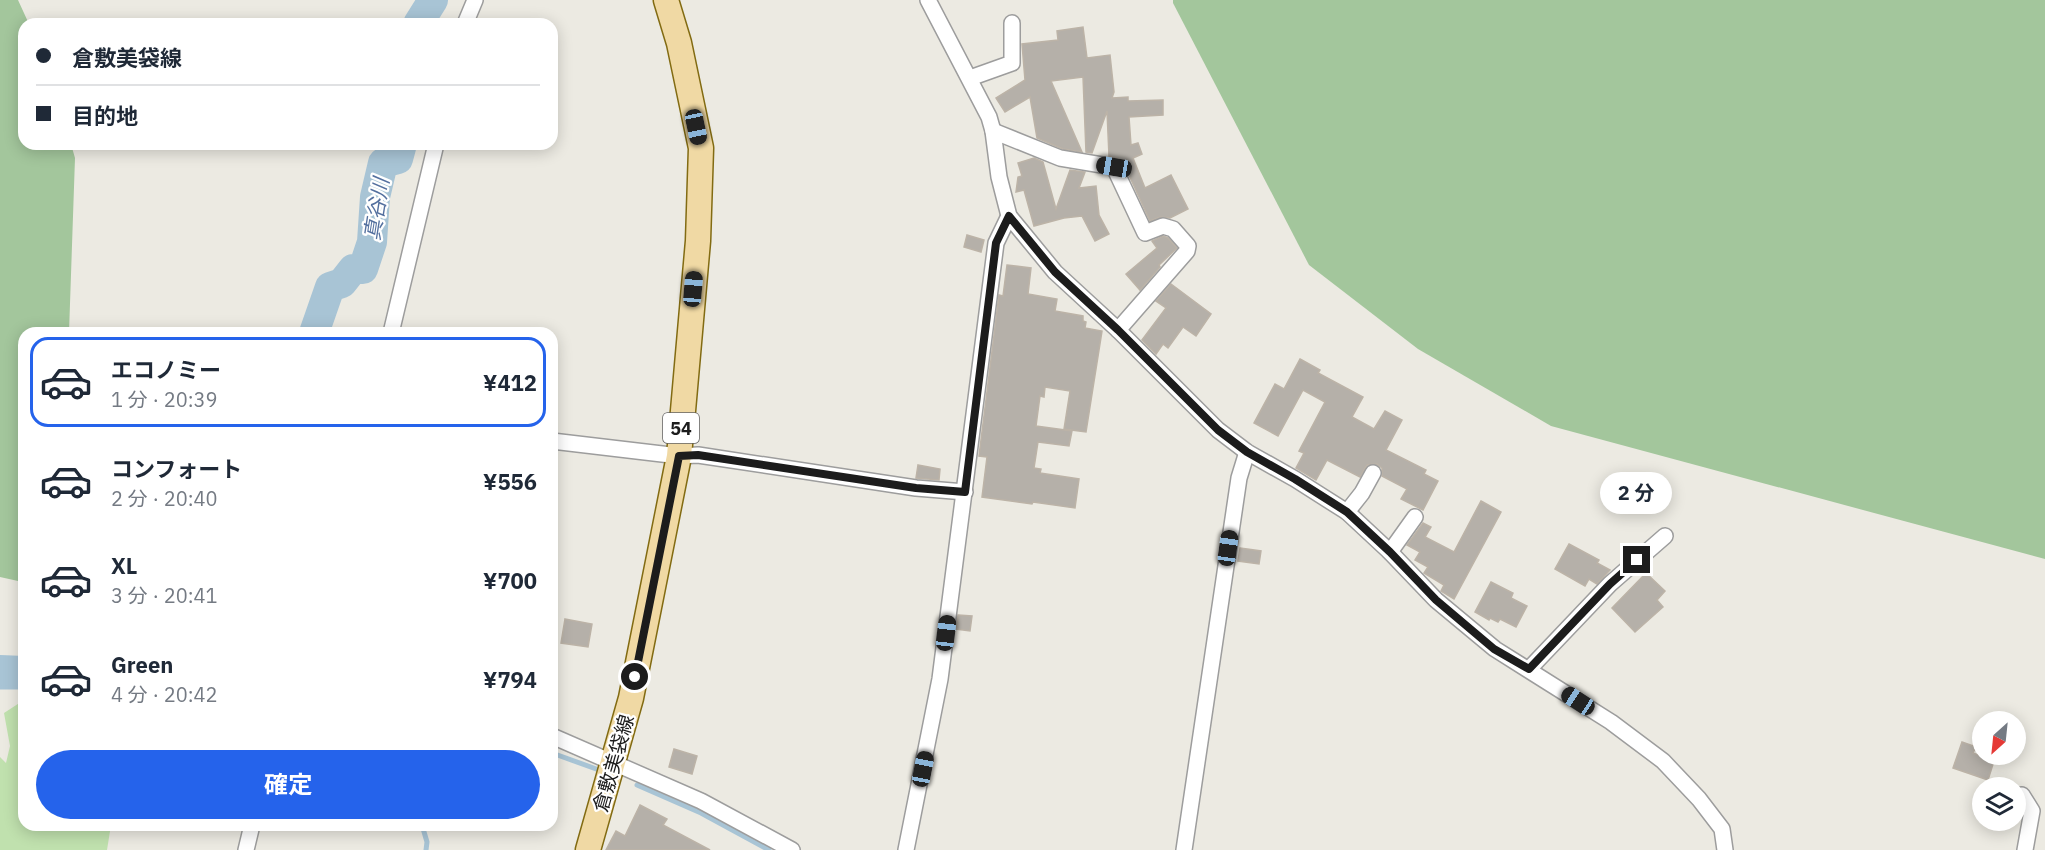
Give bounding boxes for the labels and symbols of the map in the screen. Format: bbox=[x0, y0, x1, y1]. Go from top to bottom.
car bbox=[683, 108, 709, 146]
car bbox=[1095, 155, 1133, 179]
water label: 真谷川 bbox=[357, 174, 395, 242]
car bbox=[682, 270, 704, 308]
road number: 54 bbox=[663, 413, 699, 443]
callout: 2 分 bbox=[1601, 473, 1673, 515]
car bbox=[1217, 529, 1239, 567]
route end bbox=[1623, 546, 1650, 573]
car bbox=[935, 614, 957, 652]
route start bbox=[621, 663, 648, 690]
car bbox=[1558, 684, 1598, 718]
street label: 倉敷美袋線 bbox=[586, 711, 640, 815]
north arrow bbox=[1972, 711, 2026, 765]
car bbox=[911, 750, 935, 788]

